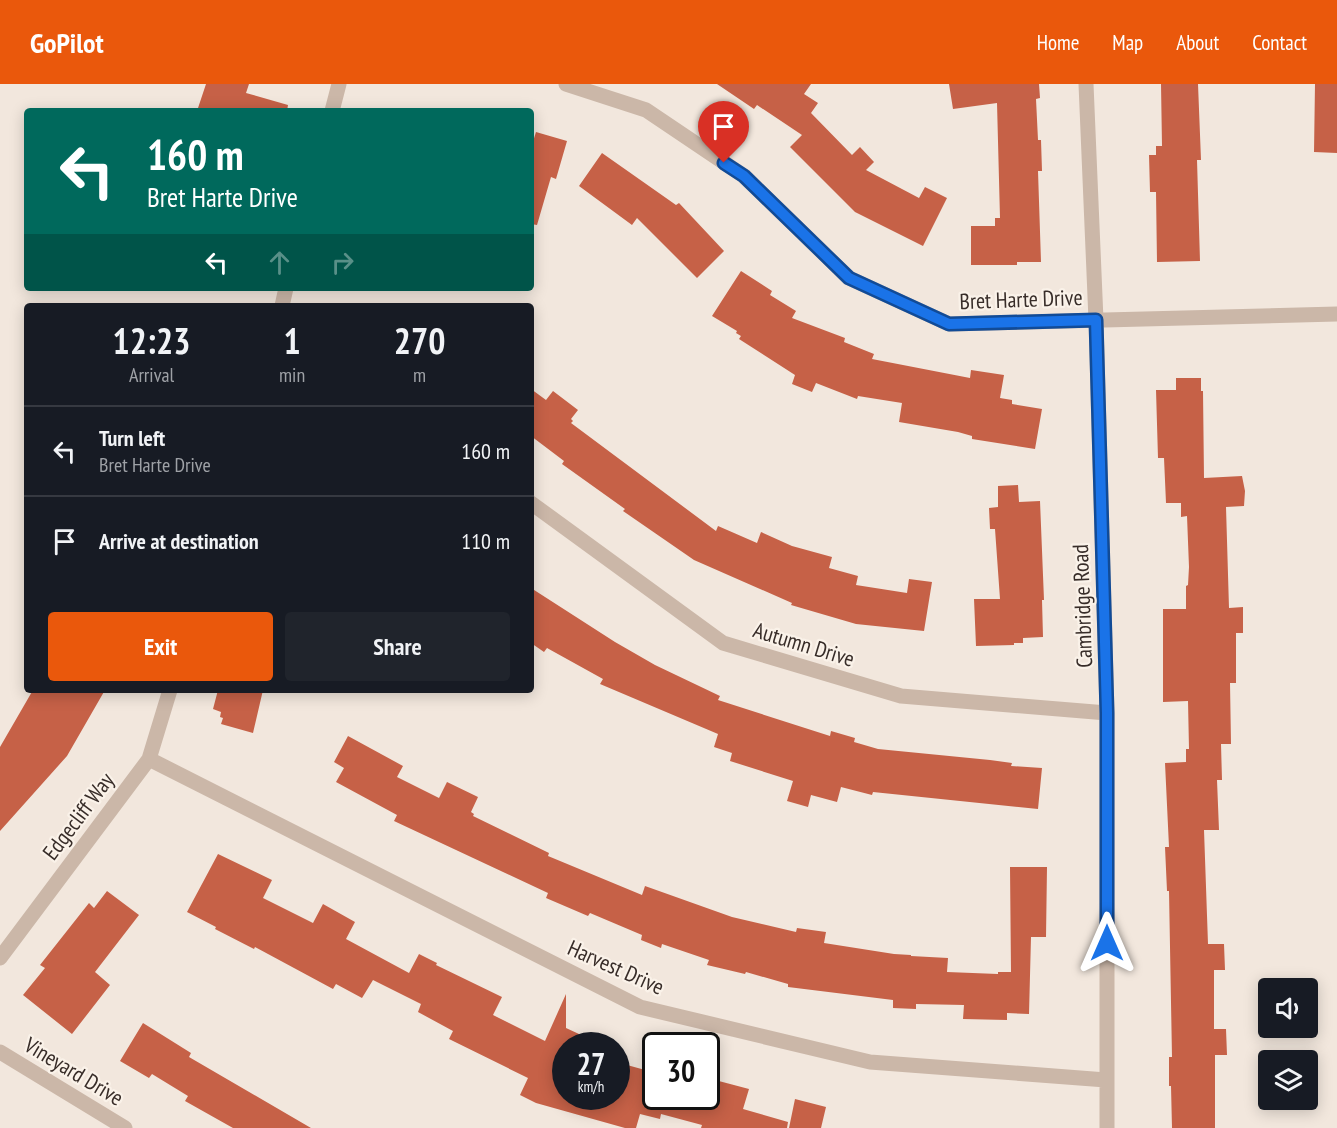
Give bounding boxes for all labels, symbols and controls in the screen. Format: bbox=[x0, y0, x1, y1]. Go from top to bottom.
text: GoPilot bbox=[30, 24, 104, 61]
text: Home bbox=[1037, 29, 1079, 56]
text: Map bbox=[1112, 29, 1143, 56]
text: About bbox=[1176, 29, 1219, 56]
text: Contact bbox=[1252, 29, 1307, 56]
pin bbox=[698, 101, 749, 163]
icon: arrive bbox=[707, 110, 740, 143]
text: 160 m bbox=[147, 127, 244, 182]
icon: left bbox=[48, 132, 126, 210]
text: Bret Harte Drive bbox=[147, 180, 298, 214]
icon: left bbox=[200, 246, 233, 279]
icon: ahead bbox=[263, 246, 296, 279]
icon: right bbox=[326, 246, 359, 279]
street label: Bret Harte Drive bbox=[959, 283, 1083, 315]
text: 12:23 bbox=[113, 317, 190, 364]
text: 1 bbox=[283, 317, 301, 364]
text: 270 bbox=[394, 317, 445, 364]
text: Arrival bbox=[129, 362, 174, 388]
text: min bbox=[279, 362, 305, 388]
text: m bbox=[413, 362, 426, 388]
text: Turn left bbox=[99, 424, 165, 452]
icon: left bbox=[48, 435, 81, 468]
text: 160 m bbox=[461, 437, 510, 465]
text: Bret Harte Drive bbox=[99, 452, 211, 478]
icon: arrive bbox=[48, 525, 81, 558]
text: Arrive at destination bbox=[99, 527, 259, 555]
text: 110 m bbox=[461, 527, 510, 555]
street label: Cambridge Road bbox=[1066, 544, 1098, 668]
button: Exit bbox=[48, 612, 273, 681]
button: Share bbox=[285, 612, 510, 681]
street label: Autumn Drive bbox=[750, 615, 858, 673]
street label: Edgecliff Way bbox=[36, 766, 120, 865]
position arrow bbox=[1075, 911, 1139, 975]
street label: Harvest Drive bbox=[564, 933, 668, 1001]
map controls bbox=[1258, 978, 1318, 1110]
button: sound bbox=[1258, 978, 1318, 1038]
street label: Vineyard Drive bbox=[19, 1030, 129, 1111]
speed limit sign: 30 bbox=[642, 1032, 720, 1110]
text: 27 bbox=[577, 1044, 605, 1083]
button: layers bbox=[1258, 1050, 1318, 1110]
text: km/h bbox=[578, 1077, 604, 1096]

